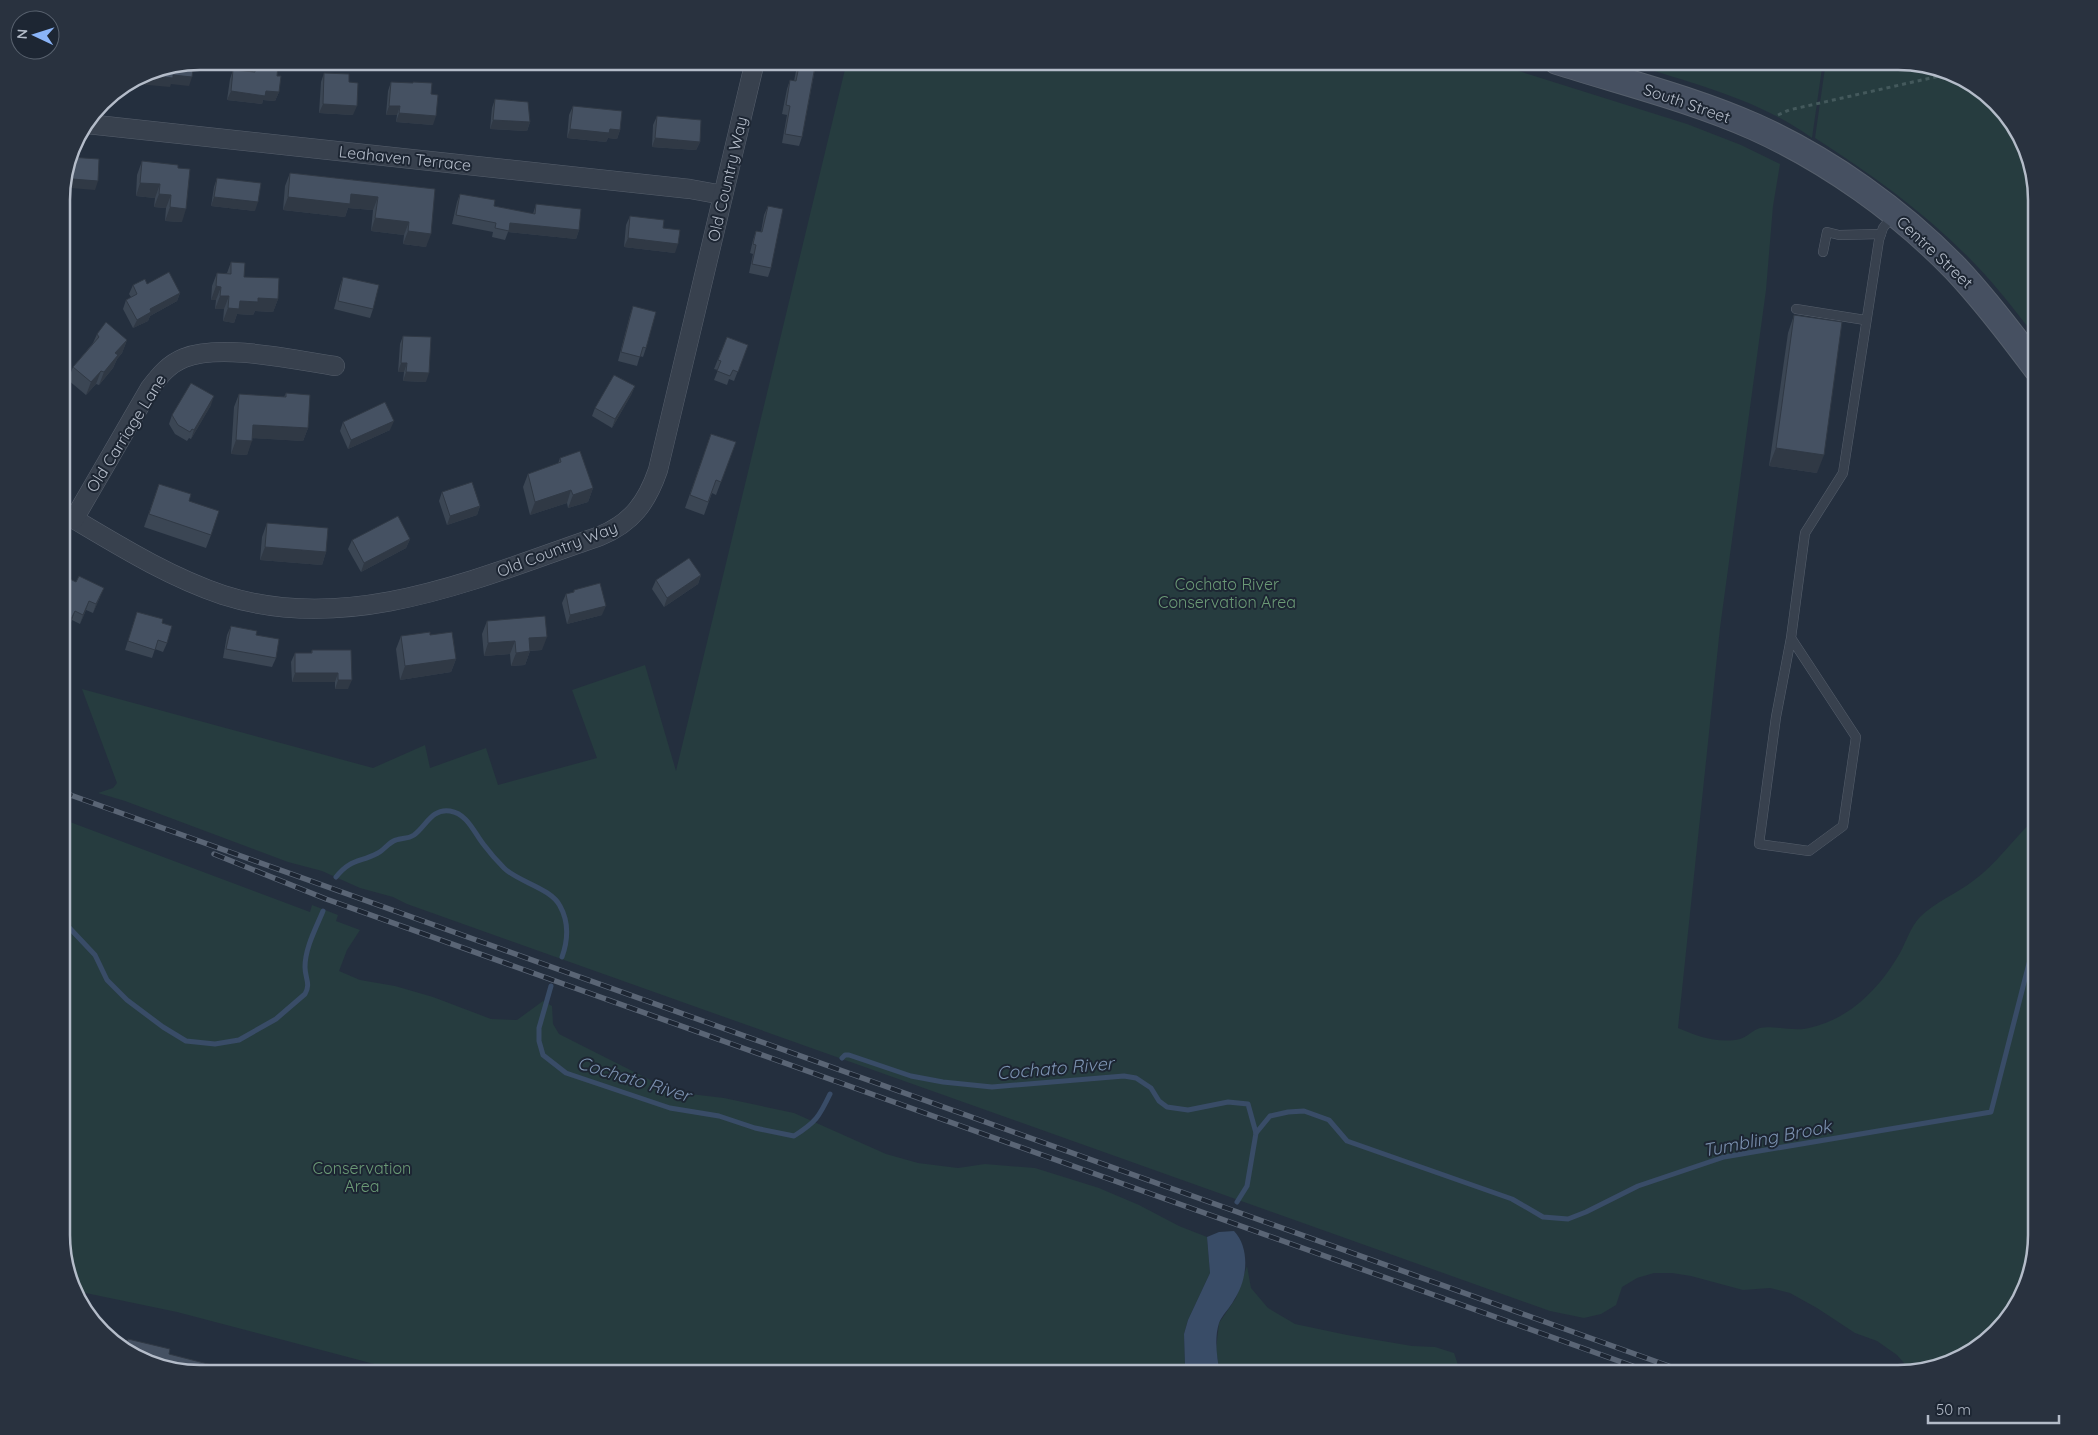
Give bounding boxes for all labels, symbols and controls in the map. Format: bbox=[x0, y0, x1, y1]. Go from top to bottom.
north arrow bbox=[10, 10, 60, 60]
text: N bbox=[13, 28, 31, 40]
street label: South Street bbox=[1641, 79, 1733, 127]
street label: Old Country Way bbox=[703, 115, 751, 243]
street label: Leahaven Terrace bbox=[338, 141, 472, 175]
street label: Centre Street bbox=[1893, 212, 1977, 292]
street label: Old Carriage Lane bbox=[82, 370, 170, 496]
street label: Old Country Way bbox=[494, 517, 620, 581]
park label: Cochato River Conservation Area bbox=[1158, 574, 1296, 612]
water label: Cochato River bbox=[575, 1051, 695, 1108]
water label: Cochato River bbox=[996, 1051, 1117, 1085]
water label: Tumbling Brook bbox=[1701, 1114, 1835, 1162]
park label: Conservation Area bbox=[313, 1158, 411, 1196]
scale bar bbox=[1928, 1392, 2059, 1424]
text: 50 m bbox=[1936, 1400, 1971, 1419]

